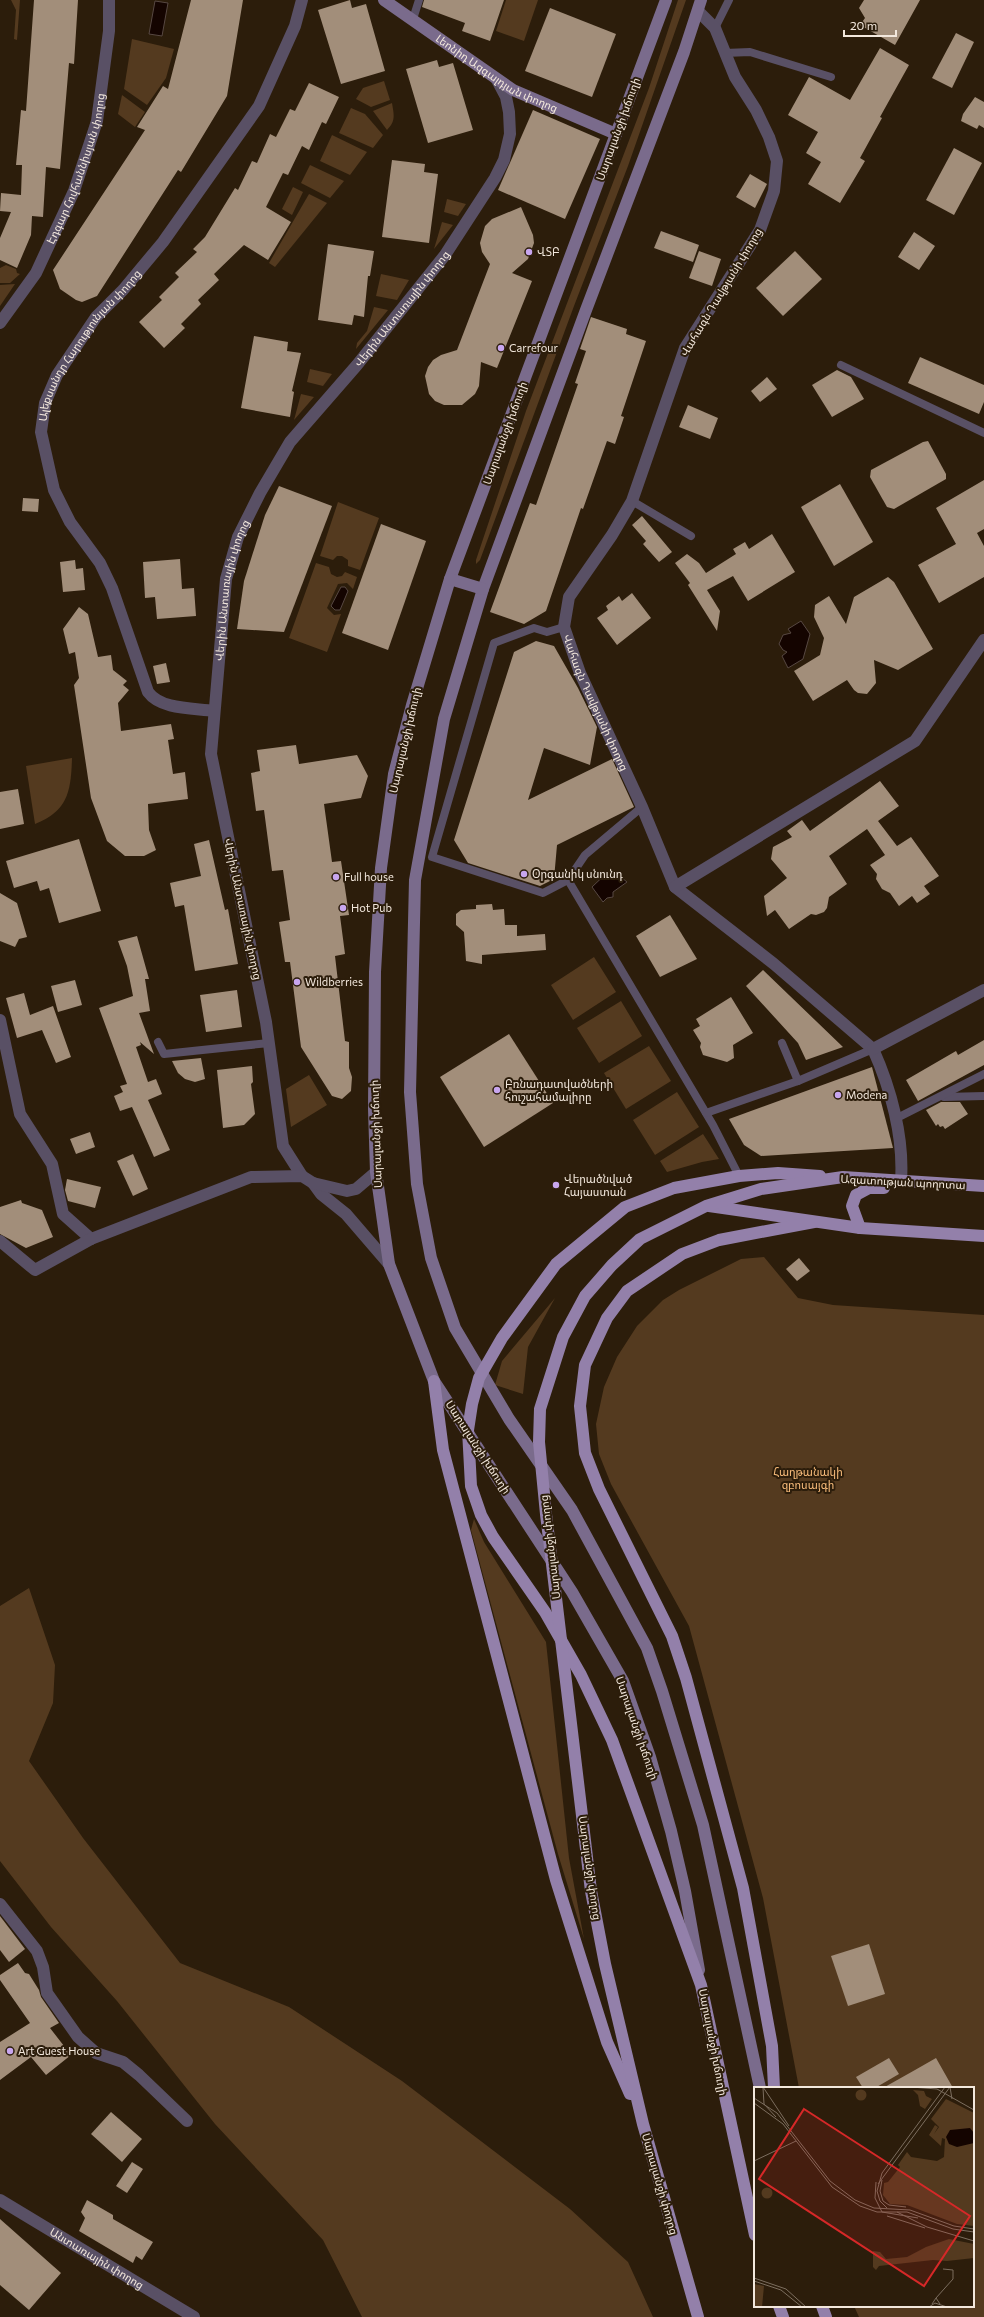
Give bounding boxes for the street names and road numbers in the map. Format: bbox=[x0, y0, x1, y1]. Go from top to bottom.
street label: Լեոնիդ Ազգալդյան փողոց bbox=[434, 31, 560, 115]
street label: Սարալանջի խճուղի bbox=[593, 76, 643, 182]
street label: Էդգար Հովհաննիսյան փողոց bbox=[43, 92, 108, 246]
street label: Վահագն Դավթյանի փողոց bbox=[677, 225, 765, 359]
street label: Վերին Անտառային փողոց bbox=[351, 248, 453, 369]
street label: Ալեքսանդր Հարությունյան փողոց bbox=[36, 267, 144, 422]
street label: Սարալանջի խճուղի bbox=[480, 380, 530, 486]
street label: Վերին Անտառային փողոց bbox=[212, 517, 253, 661]
street label: Վահագն Դավթյանի փողոց bbox=[561, 632, 631, 773]
street label: Սարալանջի խճուղի bbox=[386, 686, 424, 794]
street label: Վերին Անտառային փողոց bbox=[221, 837, 265, 981]
street label: Սարալանջի խճուղի bbox=[367, 1079, 385, 1189]
street label: Ազատության պողոտա bbox=[840, 1172, 966, 1192]
street label: Սարալանջի խճուղի bbox=[443, 1398, 513, 1496]
street label: Սարալանջի փողոց bbox=[537, 1494, 563, 1600]
street label: Սարալանջի խճուղի bbox=[613, 1674, 661, 1782]
street label: Սարալանջի փողոց bbox=[576, 1815, 604, 1921]
street label: Սարալանջի խճուղի bbox=[696, 1987, 730, 2097]
street label: Սարալանջի փողոց bbox=[639, 2132, 681, 2236]
street label: Անտառային փողոց bbox=[48, 2225, 146, 2292]

